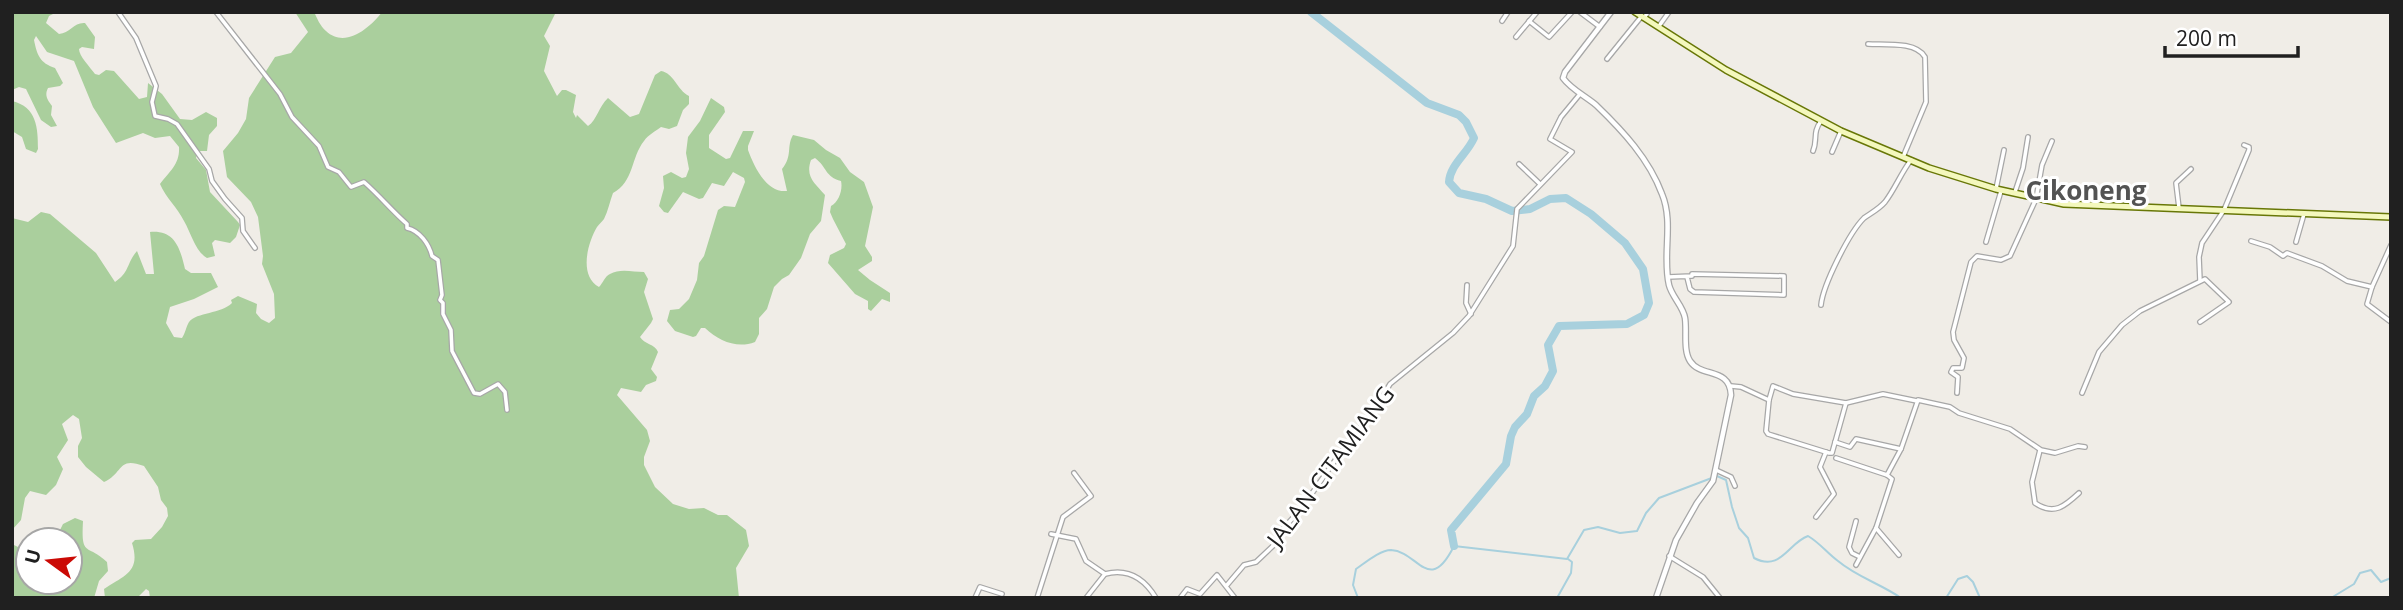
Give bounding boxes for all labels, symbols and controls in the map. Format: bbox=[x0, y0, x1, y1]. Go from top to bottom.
scale bar bbox=[2165, 14, 2298, 58]
text: 200 m bbox=[2176, 24, 2237, 52]
district label: Cikoneng bbox=[2026, 172, 2147, 208]
street label: JALAN CITAMIANG bbox=[1258, 379, 1401, 555]
north arrow bbox=[14, 526, 84, 596]
text: U bbox=[18, 546, 47, 567]

